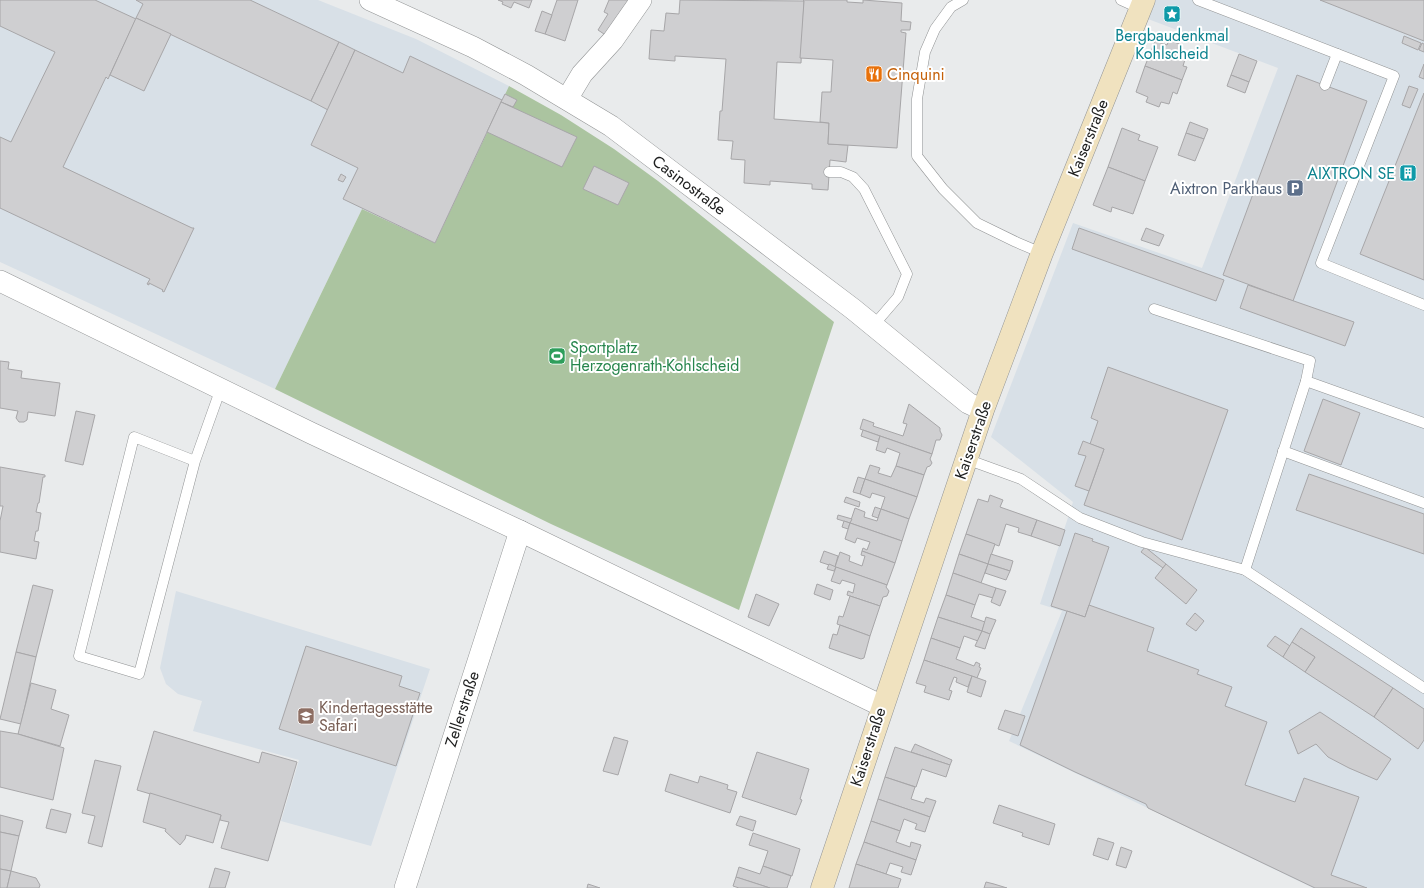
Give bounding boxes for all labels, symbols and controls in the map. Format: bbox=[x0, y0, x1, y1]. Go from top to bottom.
place icon: Bergbaudenkmal Kohlscheid bbox=[1162, 4, 1182, 24]
place label: Bergbaudenkmal Kohlscheid bbox=[1115, 24, 1229, 65]
place label: Cinquini bbox=[887, 63, 945, 86]
restaurant icon: Cinquini bbox=[864, 64, 884, 84]
street label: Kaiserstraße bbox=[1062, 96, 1114, 180]
street label: Casinostraße bbox=[647, 150, 731, 220]
place label: AIXTRON SE bbox=[1307, 162, 1395, 185]
building icon: AIXTRON SE bbox=[1398, 163, 1418, 183]
place label: Aixtron Parkhaus bbox=[1170, 177, 1282, 200]
parking icon: Aixtron Parkhaus bbox=[1285, 178, 1305, 198]
place label: Sportplatz Herzogenrath-Kohlscheid bbox=[570, 336, 739, 377]
sports icon: Sportplatz Herzogenrath-Kohlscheid bbox=[547, 346, 567, 366]
street label: Kaiserstraße bbox=[949, 398, 997, 482]
street label: Zellerstraße bbox=[439, 668, 485, 750]
place label: Kindertagesstätte Safari bbox=[319, 696, 433, 737]
street label: Kaiserstraße bbox=[844, 705, 892, 789]
school or university icon: Kindertagesstätte Safari bbox=[296, 706, 316, 726]

